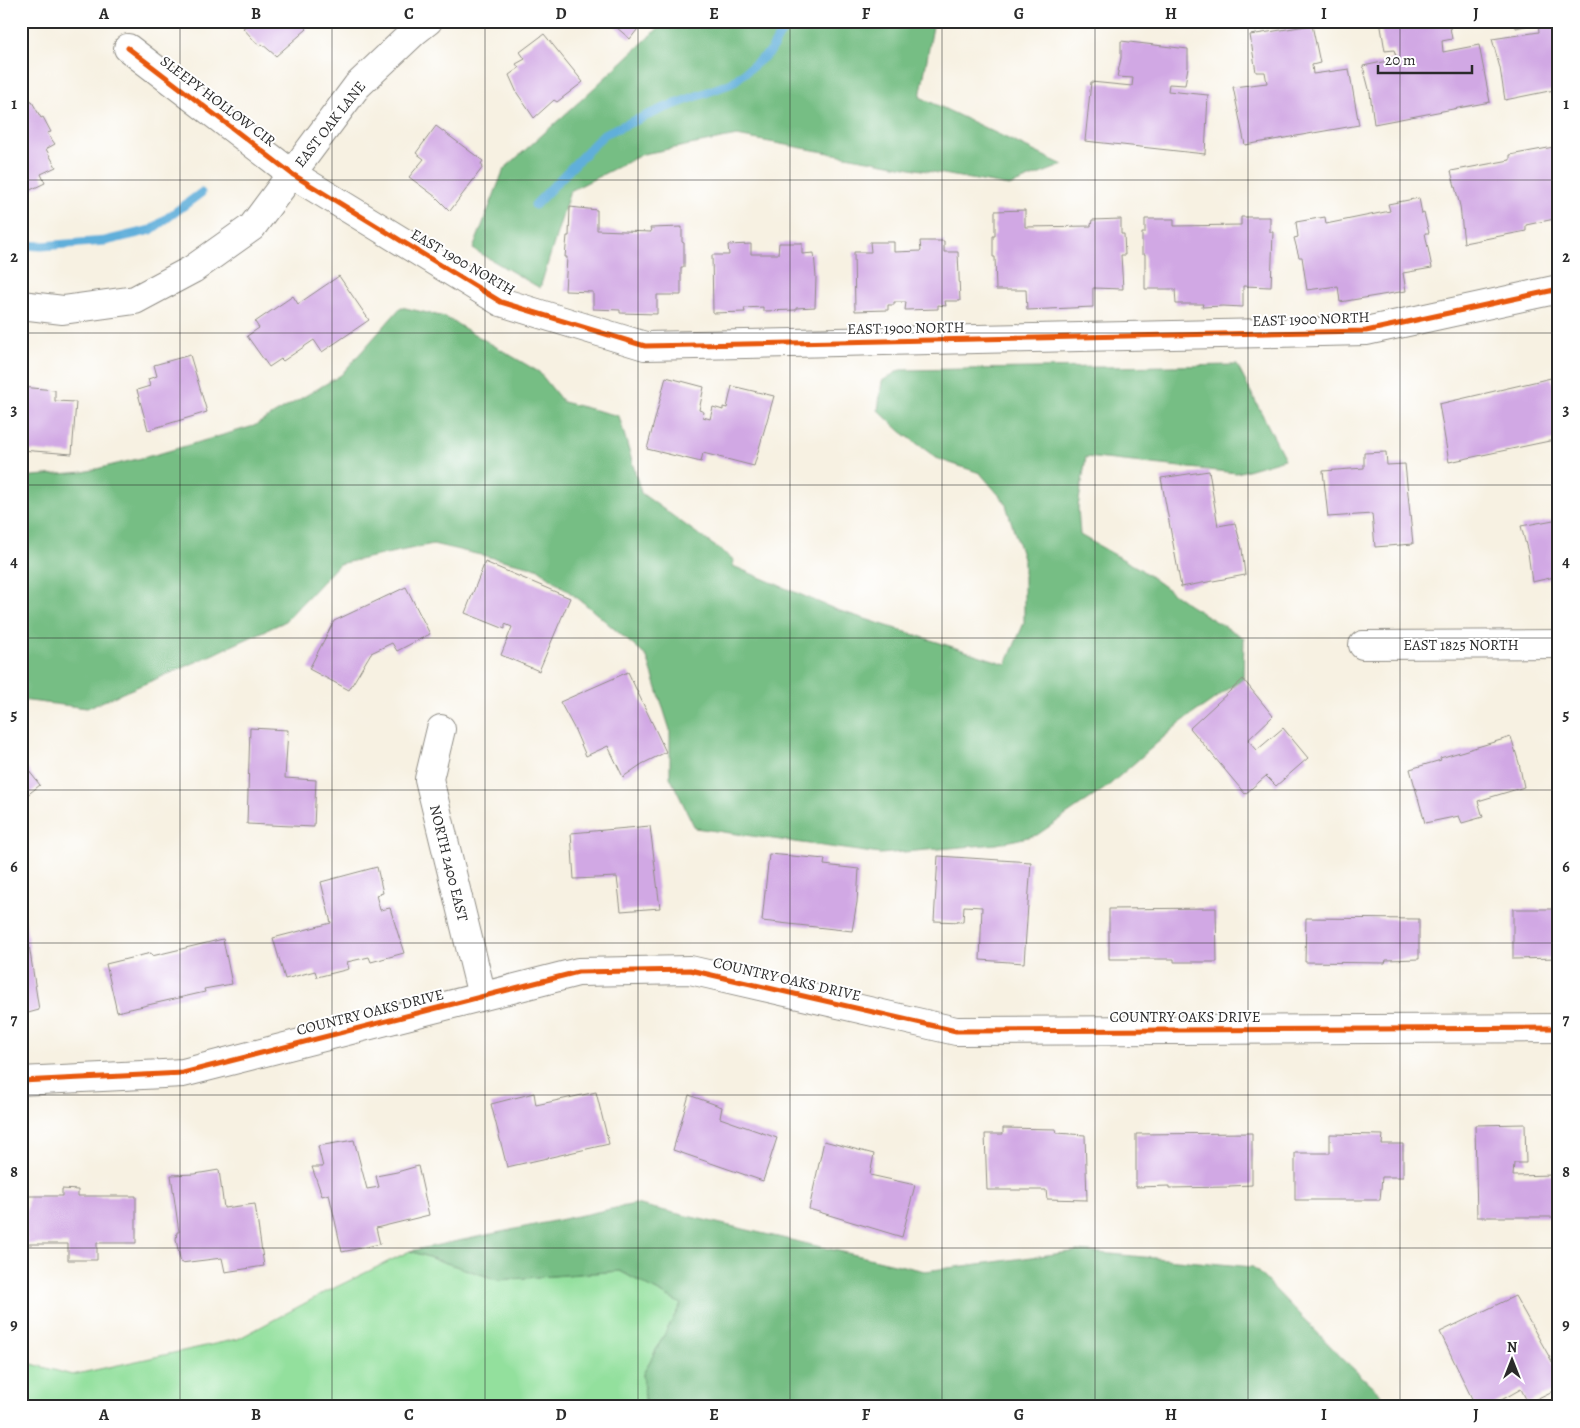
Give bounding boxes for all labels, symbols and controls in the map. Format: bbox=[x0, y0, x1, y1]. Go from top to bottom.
text: A bbox=[98, 3, 110, 25]
text: B bbox=[251, 3, 261, 25]
text: C bbox=[404, 3, 414, 25]
text: D bbox=[555, 3, 567, 25]
text: E bbox=[709, 3, 719, 25]
text: F bbox=[862, 3, 871, 25]
text: G bbox=[1014, 3, 1024, 25]
text: H bbox=[1165, 3, 1177, 25]
text: I bbox=[1321, 3, 1327, 25]
text: J bbox=[1473, 3, 1479, 25]
scale bar bbox=[1378, 42, 1471, 74]
text: 20 m bbox=[1385, 50, 1416, 70]
street label: SLEEPY HOLLOW CIR bbox=[156, 51, 280, 152]
street label: EAST OAK LANE bbox=[290, 77, 370, 171]
text: 1 bbox=[11, 93, 17, 115]
text: 1 bbox=[1563, 93, 1569, 115]
street label: EAST 1900 NORTH bbox=[407, 224, 519, 300]
text: 2 bbox=[10, 246, 18, 268]
text: 2 bbox=[1562, 246, 1570, 268]
street label: EAST 1900 NORTH bbox=[1252, 307, 1370, 331]
street label: EAST 1900 NORTH bbox=[847, 317, 965, 339]
text: 3 bbox=[11, 399, 18, 421]
text: 3 bbox=[1563, 399, 1570, 421]
text: 4 bbox=[10, 551, 18, 573]
text: 4 bbox=[1562, 551, 1570, 573]
street label: EAST 1825 NORTH bbox=[1403, 635, 1519, 655]
text: 5 bbox=[11, 704, 18, 726]
text: 5 bbox=[1563, 704, 1570, 726]
street label: NORTH 2400 EAST bbox=[425, 803, 473, 924]
text: 6 bbox=[10, 856, 18, 878]
text: 6 bbox=[1562, 856, 1570, 878]
street label: COUNTRY OAKS DRIVE bbox=[711, 952, 863, 1006]
street label: COUNTRY OAKS DRIVE bbox=[294, 984, 446, 1040]
street label: COUNTRY OAKS DRIVE bbox=[1109, 1007, 1261, 1027]
text: 7 bbox=[11, 1009, 18, 1031]
text: 7 bbox=[1563, 1009, 1570, 1031]
text: 8 bbox=[10, 1161, 18, 1183]
text: 8 bbox=[1562, 1161, 1570, 1183]
text: 9 bbox=[10, 1314, 18, 1336]
text: 9 bbox=[1562, 1314, 1570, 1336]
north arrow bbox=[1488, 1336, 1538, 1386]
text: N bbox=[1507, 1338, 1517, 1357]
text: A bbox=[98, 1404, 110, 1426]
text: B bbox=[251, 1404, 261, 1426]
text: C bbox=[404, 1404, 414, 1426]
text: D bbox=[555, 1404, 567, 1426]
text: E bbox=[709, 1404, 719, 1426]
text: F bbox=[862, 1404, 871, 1426]
text: G bbox=[1014, 1404, 1024, 1426]
text: H bbox=[1165, 1404, 1177, 1426]
text: I bbox=[1321, 1404, 1327, 1426]
text: J bbox=[1473, 1404, 1479, 1426]

